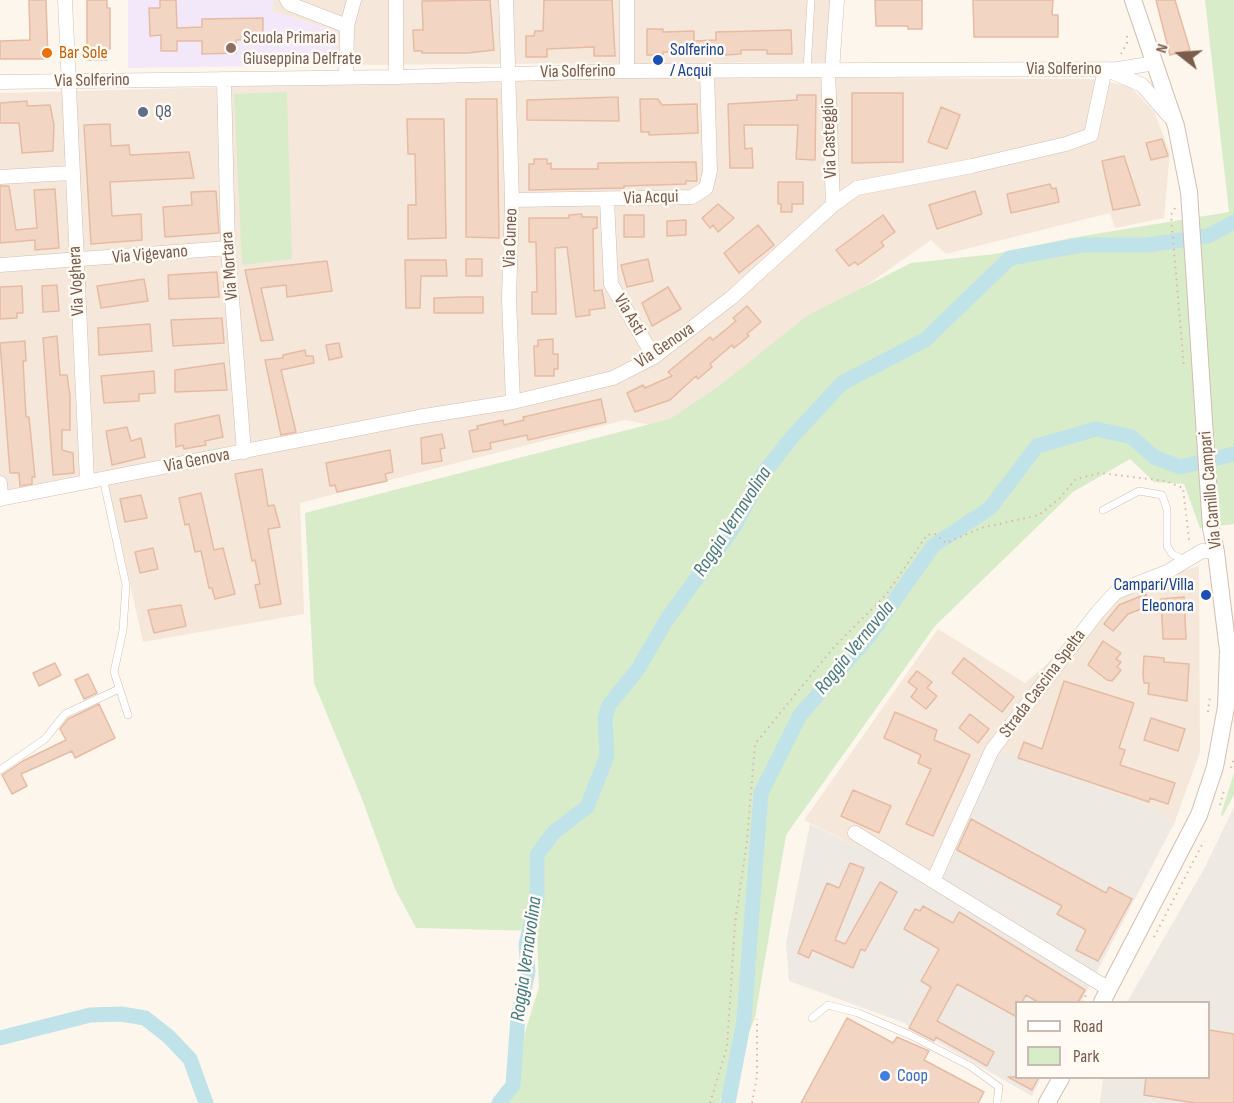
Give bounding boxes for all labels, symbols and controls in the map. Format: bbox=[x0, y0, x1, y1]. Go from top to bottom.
north arrow bbox=[1150, 24, 1210, 84]
place label: Scuola Primaria Giuseppina Delfrate bbox=[243, 27, 361, 70]
place label: Solferino / Acqui bbox=[670, 39, 724, 82]
marker: Scuola Primaria Giuseppina Delfrate bbox=[224, 41, 238, 55]
place label: Bar Sole bbox=[59, 42, 108, 64]
text: N bbox=[1152, 42, 1173, 55]
marker: Bar Sole bbox=[40, 46, 54, 60]
marker: Solferino / Acqui bbox=[651, 53, 665, 67]
street label: Via Solferino bbox=[1026, 58, 1102, 80]
street label: Via Solferino bbox=[540, 61, 616, 83]
street label: Via Solferino bbox=[54, 70, 130, 92]
street label: Via Casteggio bbox=[818, 97, 842, 179]
place label: Q8 bbox=[155, 101, 172, 123]
marker: Q8 bbox=[136, 105, 150, 119]
street label: Via Acqui bbox=[623, 186, 679, 210]
street label: Via Cuneo bbox=[499, 208, 523, 268]
street label: Via Mortara bbox=[217, 231, 243, 301]
street label: Via Vigevano bbox=[111, 241, 189, 269]
street label: Via Voghera bbox=[64, 245, 90, 317]
street label: Via Asti bbox=[608, 290, 650, 340]
street label: Via Genova bbox=[632, 319, 698, 373]
street label: Via Camillo Campari bbox=[1195, 430, 1227, 550]
street label: Via Genova bbox=[162, 444, 232, 478]
water label: Roggia Vernavolina bbox=[689, 463, 777, 581]
place label: Campari/Villa Eleonora bbox=[1113, 574, 1194, 616]
marker: Campari/Villa Eleonora bbox=[1199, 588, 1213, 602]
water label: Roggia Vernavola bbox=[810, 596, 900, 700]
street label: Strada Cascina Spelta bbox=[995, 625, 1091, 743]
water label: Roggia Vernavolina bbox=[506, 895, 548, 1023]
legend bbox=[1015, 1001, 1210, 1079]
text: Road bbox=[1073, 1016, 1103, 1037]
text: Park bbox=[1073, 1046, 1099, 1067]
place label: Coop bbox=[897, 1065, 928, 1087]
marker: Coop bbox=[878, 1069, 892, 1083]

